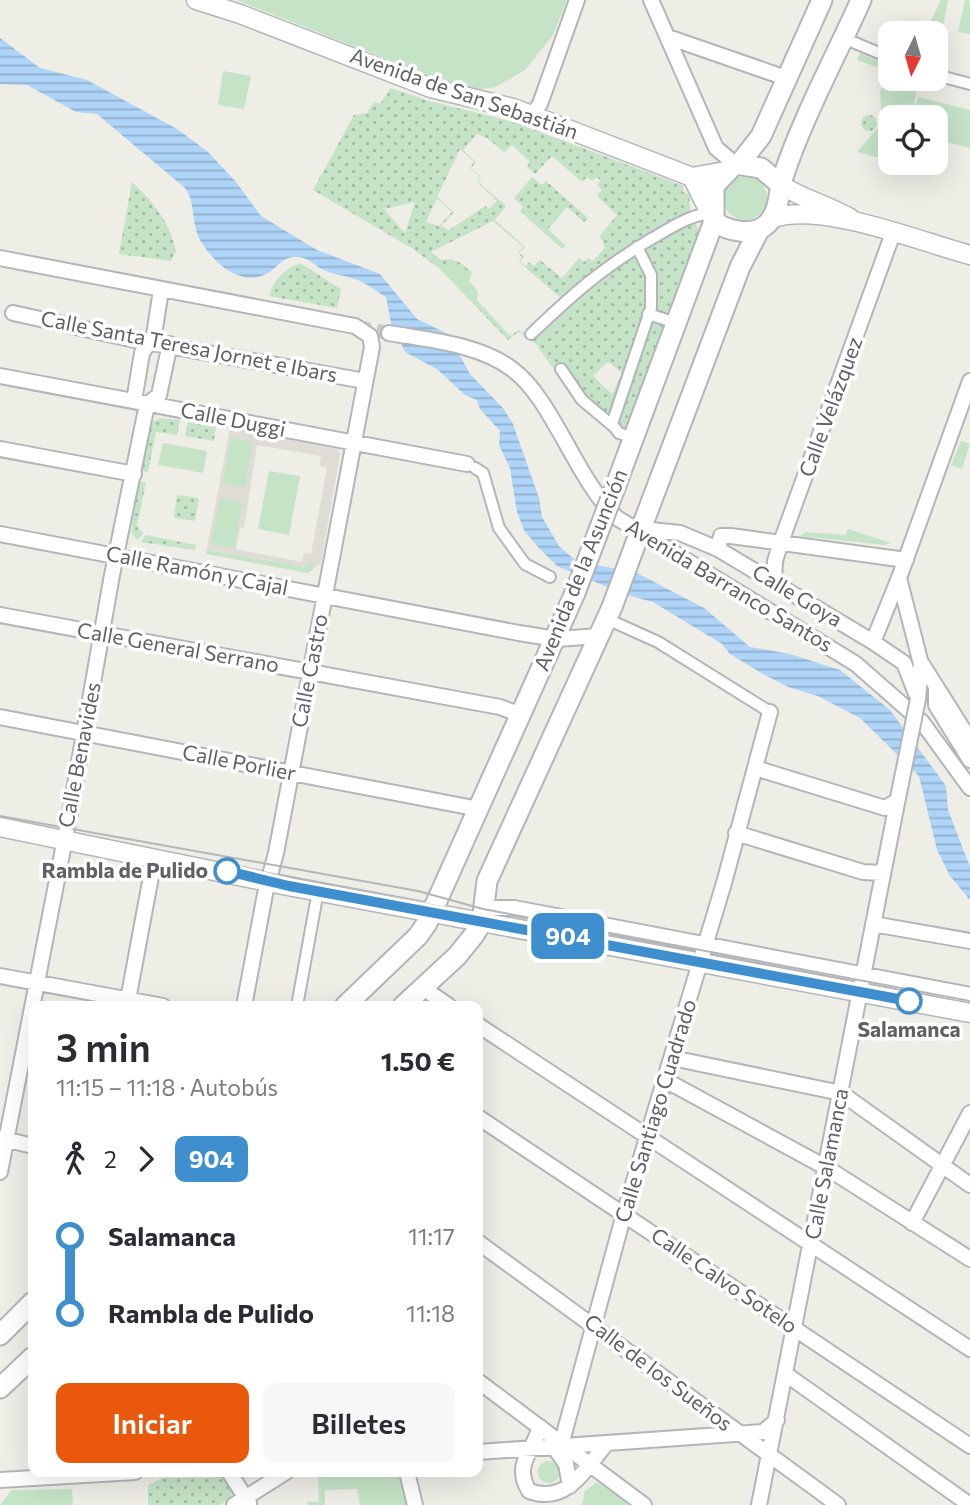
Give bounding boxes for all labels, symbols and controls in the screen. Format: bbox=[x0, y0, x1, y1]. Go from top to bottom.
north arrow bbox=[878, 21, 948, 91]
map controls bbox=[878, 21, 948, 175]
street label: Avenida de San Sebastián bbox=[347, 42, 582, 143]
button: locate bbox=[878, 105, 948, 175]
street label: Calle Santa Teresa Jornet e Ibars bbox=[39, 305, 340, 387]
street label: Calle Velázquez bbox=[793, 333, 867, 480]
street label: Calle Duggi bbox=[179, 396, 288, 441]
street label: Avenida de la Asunción bbox=[528, 465, 632, 674]
street label: Avenida Barranco Santos bbox=[622, 513, 838, 656]
street label: Calle Ramón y Cajal bbox=[104, 540, 290, 599]
street label: Calle Goya bbox=[748, 558, 847, 631]
street label: Calle Castro bbox=[285, 612, 332, 730]
street label: Calle General Serrano bbox=[75, 616, 281, 677]
street label: Calle Benavides bbox=[52, 680, 105, 829]
street label: Calle Porlier bbox=[180, 738, 298, 785]
place label: Rambla de Pulido bbox=[42, 857, 208, 882]
marker: Rambla de Pulido bbox=[214, 858, 240, 884]
line badge: 904 bbox=[528, 913, 608, 959]
text: 904 bbox=[545, 921, 591, 950]
marker: Salamanca bbox=[896, 988, 922, 1014]
street label: Calle Santiago Cuadrado bbox=[609, 996, 700, 1225]
place label: Salamanca bbox=[857, 1016, 961, 1041]
text: 3 min bbox=[56, 1023, 151, 1070]
text: 1.50 € bbox=[381, 1045, 455, 1076]
text: 11:15 – 11:18 · Autobús bbox=[56, 1073, 278, 1101]
street label: Calle Salamanca bbox=[799, 1086, 852, 1241]
icon: walk bbox=[56, 1140, 94, 1178]
icon: forward bbox=[127, 1140, 165, 1178]
text: 904 bbox=[189, 1144, 234, 1173]
text: 2 bbox=[104, 1145, 117, 1173]
text: Salamanca bbox=[108, 1220, 236, 1251]
text: 11:17 bbox=[408, 1222, 455, 1250]
street label: Calle Calvo Sotelo bbox=[647, 1222, 803, 1338]
text: Rambla de Pulido bbox=[108, 1297, 314, 1328]
text: 11:18 bbox=[406, 1299, 455, 1327]
street label: Calle de los Sueños bbox=[580, 1308, 738, 1436]
button: Iniciar bbox=[56, 1383, 249, 1463]
button: Billetes bbox=[263, 1383, 455, 1463]

